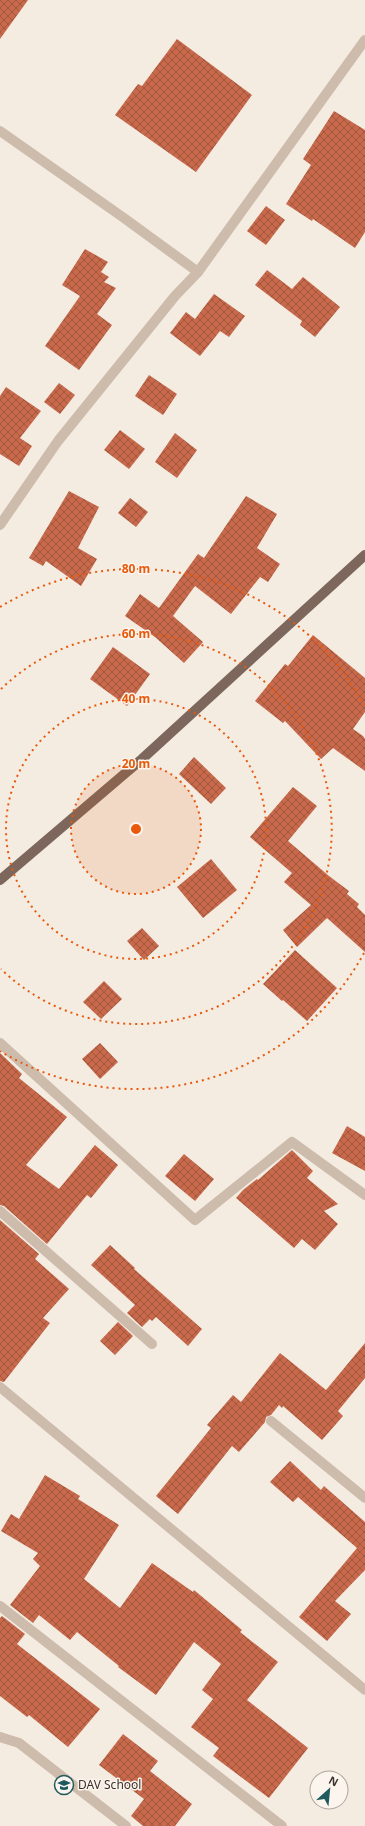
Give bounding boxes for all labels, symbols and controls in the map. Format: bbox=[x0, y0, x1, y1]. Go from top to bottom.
text: 80 m bbox=[122, 560, 150, 577]
text: 60 m bbox=[122, 625, 150, 642]
text: 40 m bbox=[122, 690, 150, 707]
text: 20 m bbox=[122, 755, 150, 772]
centre of rings bbox=[129, 822, 143, 836]
north arrow bbox=[309, 1770, 349, 1810]
text: N bbox=[326, 1772, 341, 1789]
school or university icon: DAV School bbox=[53, 1774, 75, 1796]
place label: DAV School bbox=[78, 1776, 141, 1793]

